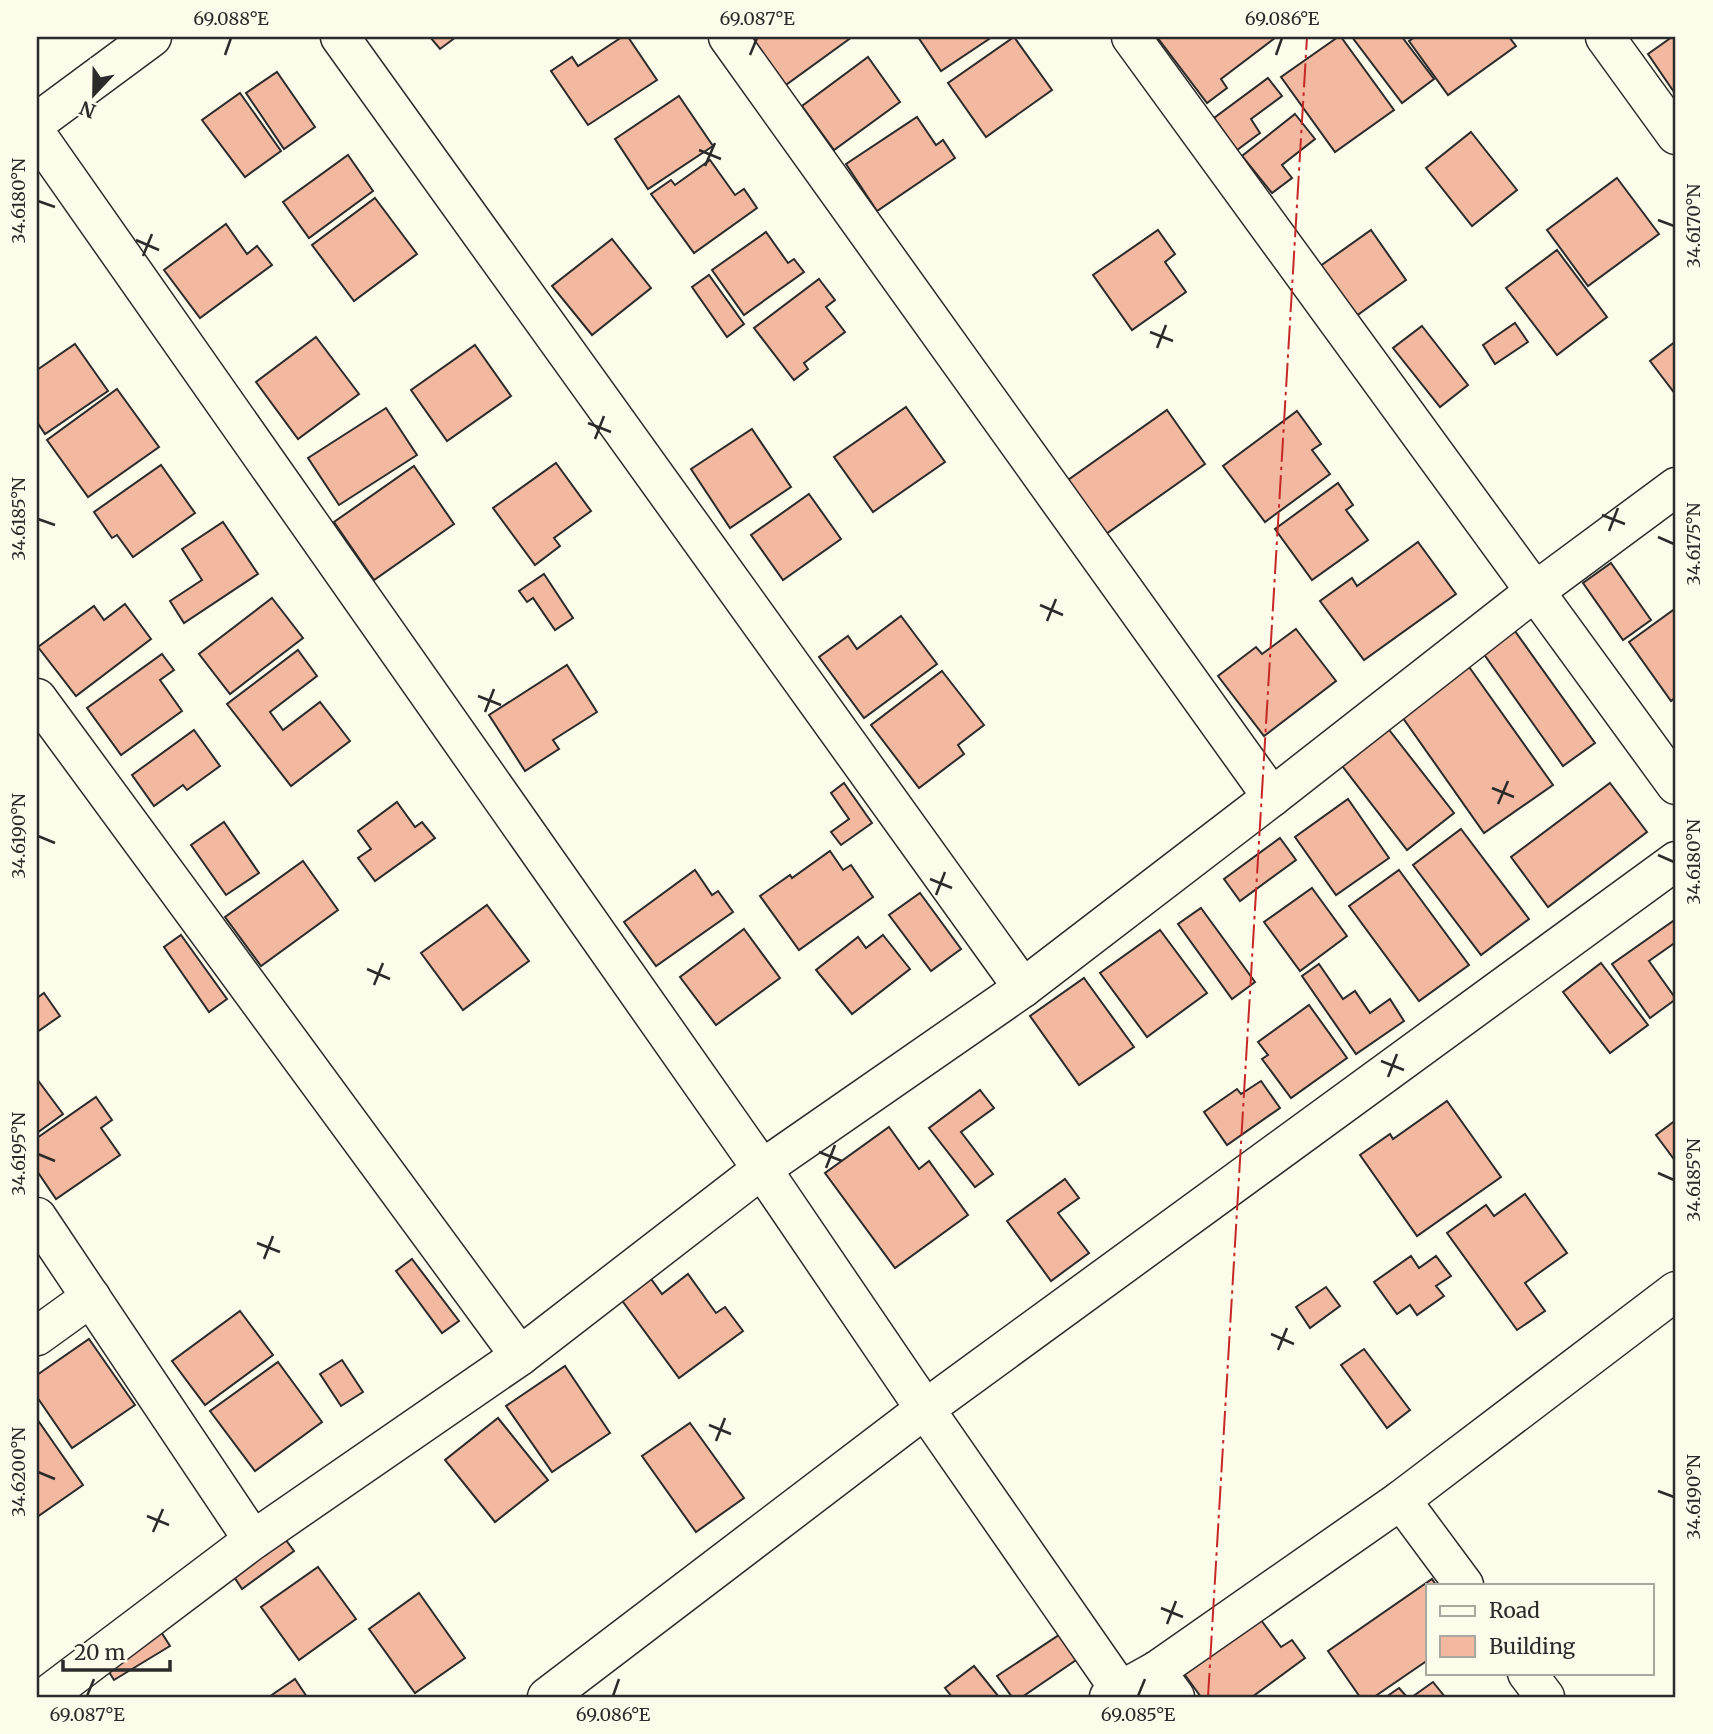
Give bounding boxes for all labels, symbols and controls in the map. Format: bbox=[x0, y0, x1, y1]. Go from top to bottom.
text: 69.088°E bbox=[193, 7, 269, 30]
text: 69.087°E bbox=[719, 7, 795, 30]
text: 69.086°E bbox=[1245, 7, 1320, 30]
north arrow bbox=[60, 60, 130, 130]
text: N bbox=[76, 96, 99, 124]
text: 34.6180°N bbox=[7, 158, 30, 244]
text: 34.6170°N bbox=[1682, 184, 1705, 268]
text: 34.6185°N bbox=[7, 477, 30, 561]
text: 34.6175°N bbox=[1682, 503, 1705, 585]
text: 34.6190°N bbox=[7, 793, 30, 879]
text: 34.6180°N bbox=[1682, 819, 1705, 905]
text: 34.6195°N bbox=[7, 1112, 30, 1196]
text: 34.6185°N bbox=[1682, 1138, 1705, 1222]
text: 34.6200°N bbox=[7, 1427, 30, 1517]
text: 34.6190°N bbox=[1682, 1454, 1705, 1540]
legend bbox=[1426, 1584, 1654, 1674]
text: Road bbox=[1489, 1597, 1540, 1624]
scale bar bbox=[63, 1629, 170, 1673]
text: Building bbox=[1489, 1633, 1576, 1660]
text: 20 m bbox=[74, 1639, 126, 1666]
text: 69.087°E bbox=[49, 1703, 125, 1726]
text: 69.086°E bbox=[576, 1703, 651, 1726]
text: 69.085°E bbox=[1101, 1703, 1176, 1726]

